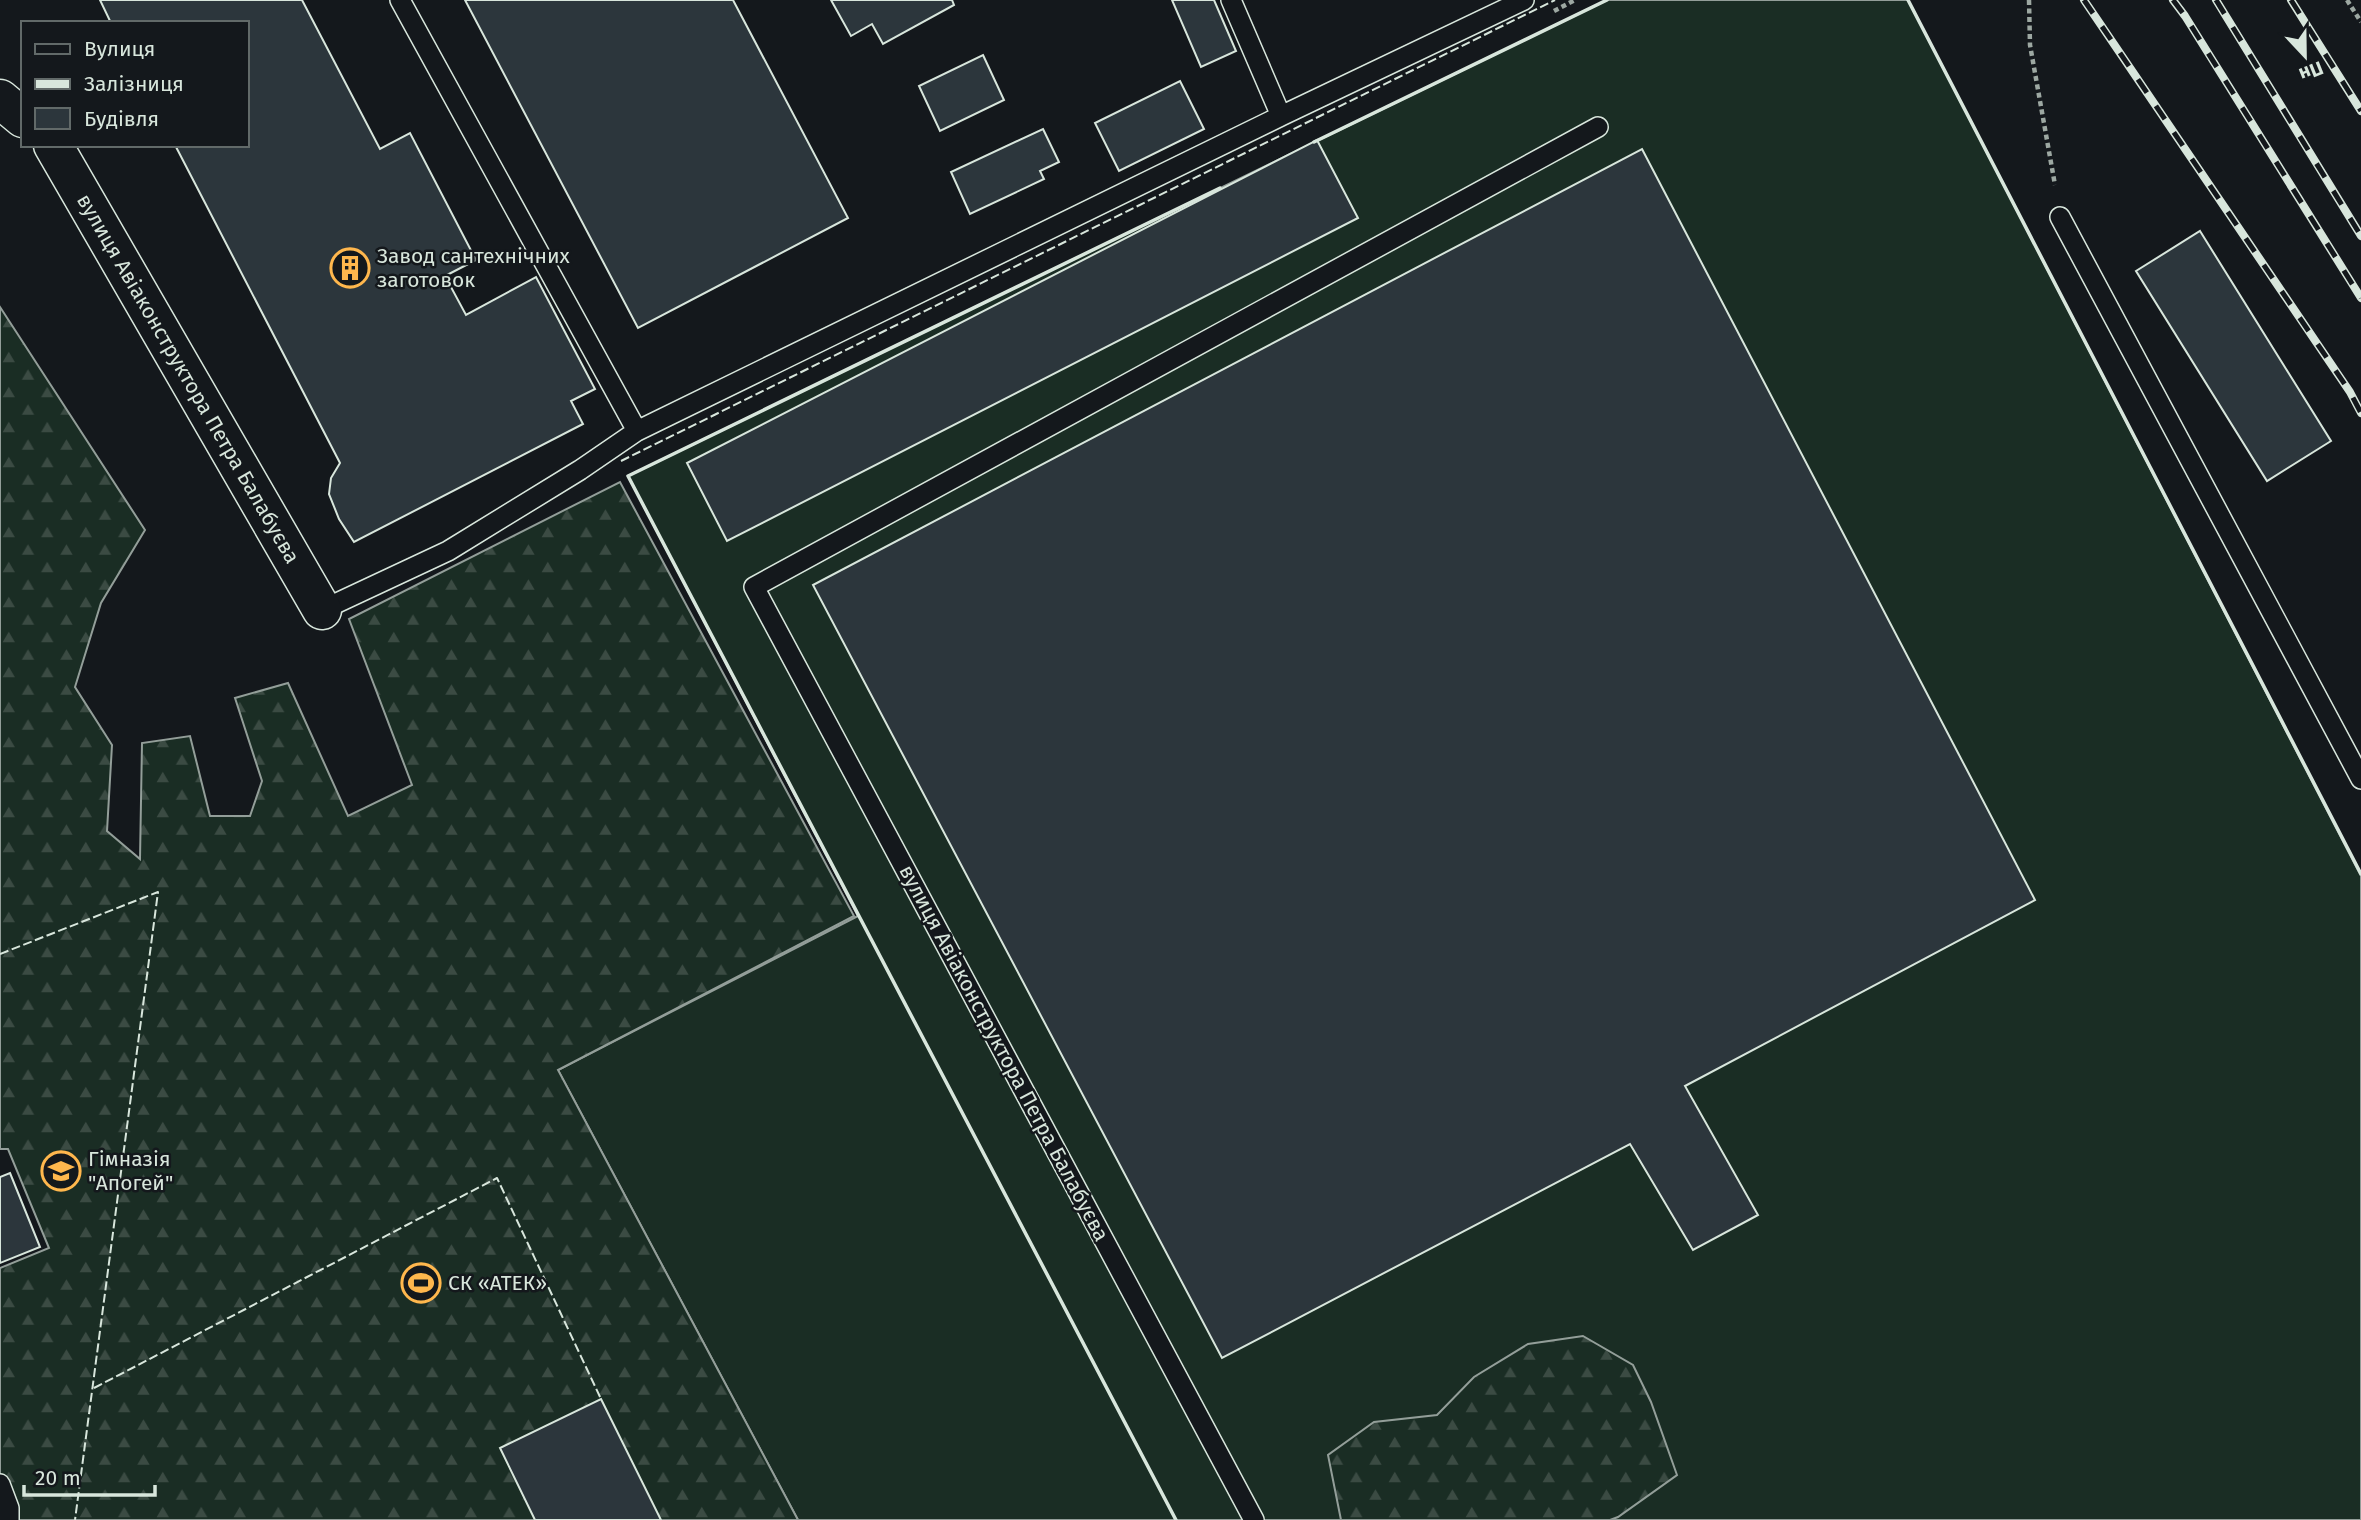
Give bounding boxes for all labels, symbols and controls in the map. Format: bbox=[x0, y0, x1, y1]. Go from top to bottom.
legend bbox=[21, 21, 248, 147]
north arrow bbox=[2270, 21, 2340, 91]
text: Вулиця bbox=[84, 36, 155, 62]
text: Пн bbox=[2296, 56, 2327, 86]
text: Залізниця bbox=[84, 71, 184, 97]
text: Будівля bbox=[84, 106, 159, 132]
street label: вулиця Авіаконструктора Петра Балабуєва bbox=[71, 189, 305, 568]
place label: Завод сантехнічних заготовок bbox=[377, 243, 571, 293]
building icon: Завод сантехнічних заготовок bbox=[329, 247, 371, 289]
street label: вулиця Авіаконструктора Петра Балабуєва bbox=[893, 860, 1115, 1246]
place label: Гімназія "Апогей" bbox=[88, 1146, 173, 1196]
school or university icon: Гімназія "Апогей" bbox=[40, 1150, 82, 1192]
sports icon: СК «АТЕК» bbox=[400, 1262, 442, 1304]
place label: СК «АТЕК» bbox=[448, 1270, 547, 1296]
scale bar bbox=[24, 1454, 156, 1498]
text: 20 m bbox=[35, 1465, 81, 1491]

